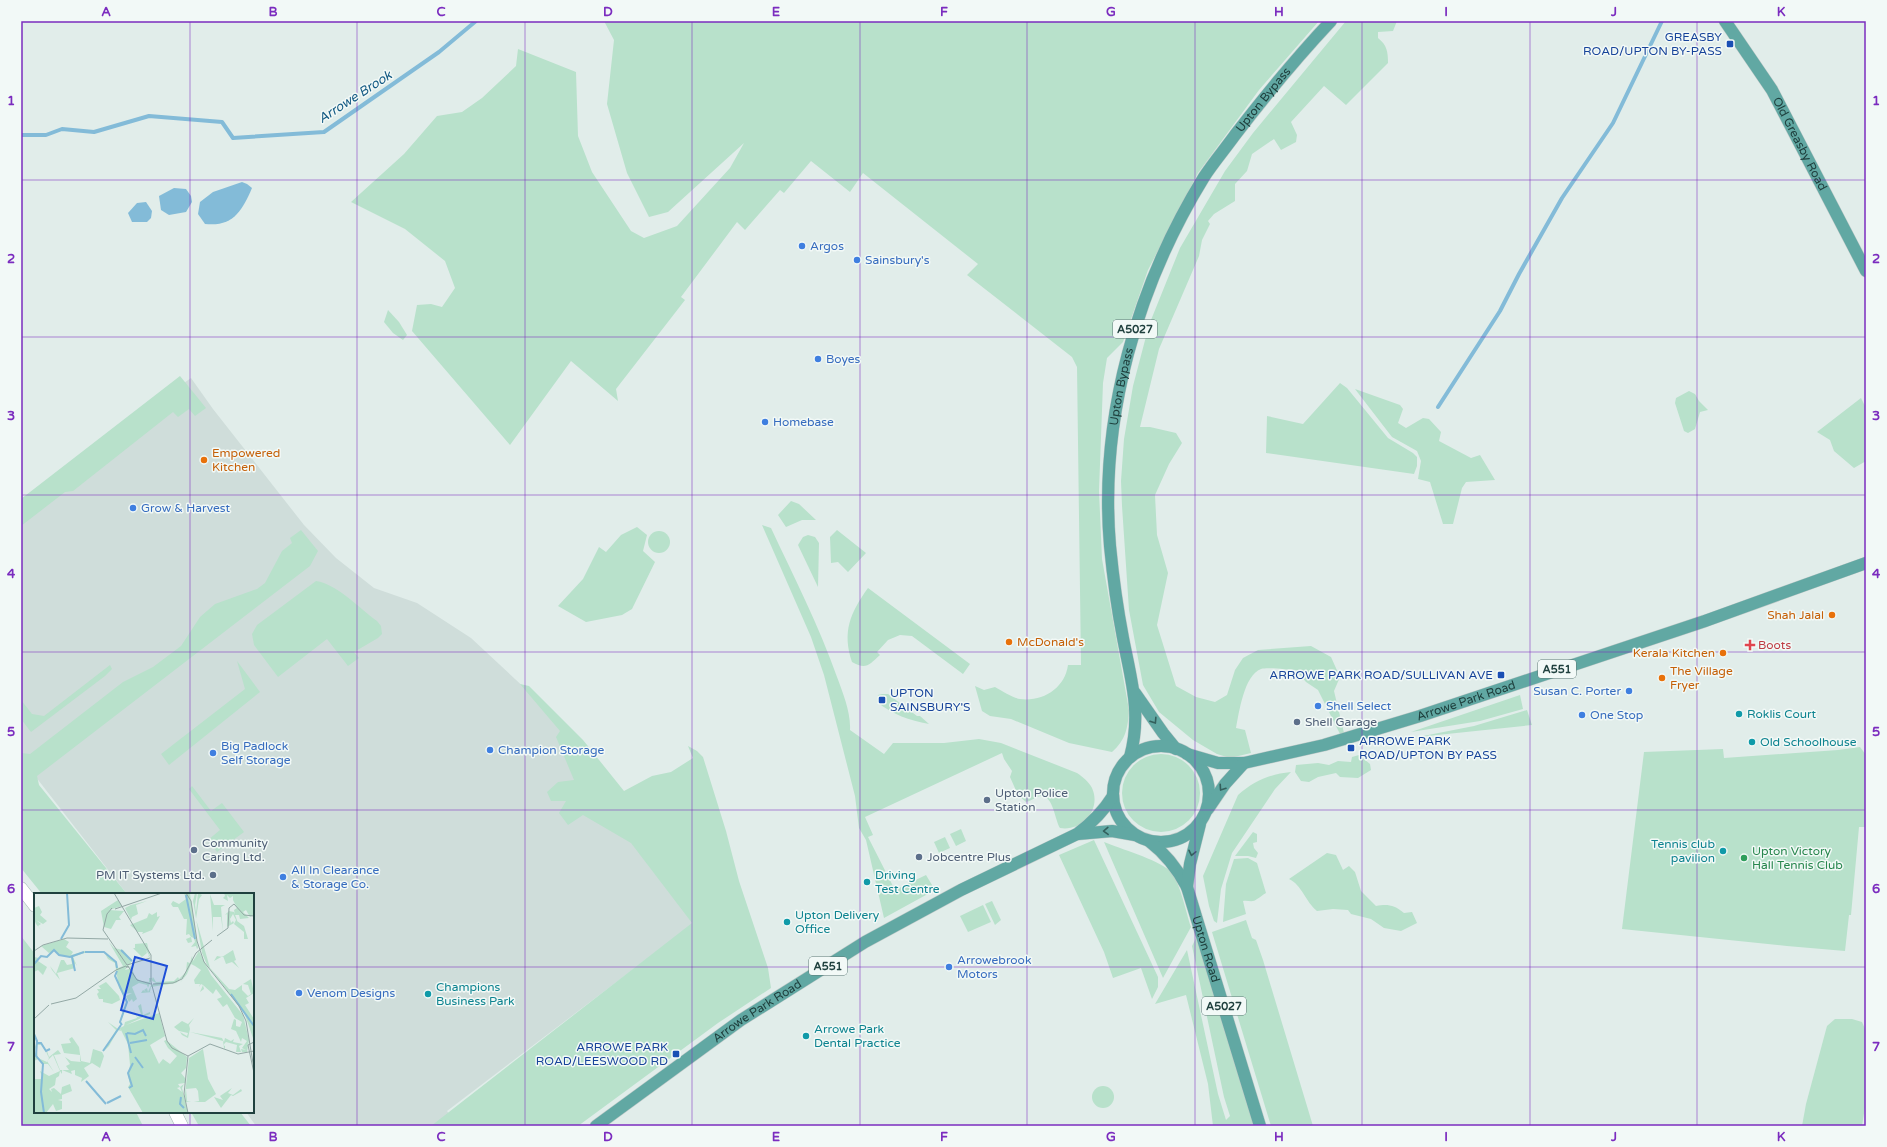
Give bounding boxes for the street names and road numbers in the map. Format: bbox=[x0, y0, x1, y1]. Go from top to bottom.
street label: Upton Bypass bbox=[1233, 64, 1294, 135]
street label: Old Greasby Road bbox=[1770, 95, 1830, 193]
road number: A5027 bbox=[1113, 320, 1157, 338]
street label: Upton Bypass bbox=[1107, 346, 1136, 426]
road number: A551 bbox=[1538, 660, 1576, 678]
street label: Arrowe Park Road bbox=[1415, 678, 1517, 724]
street label: Upton Road bbox=[1189, 914, 1223, 984]
road number: A551 bbox=[809, 957, 847, 975]
street label: Arrowe Park Road bbox=[710, 977, 804, 1045]
road number: A5027 bbox=[1202, 997, 1246, 1015]

